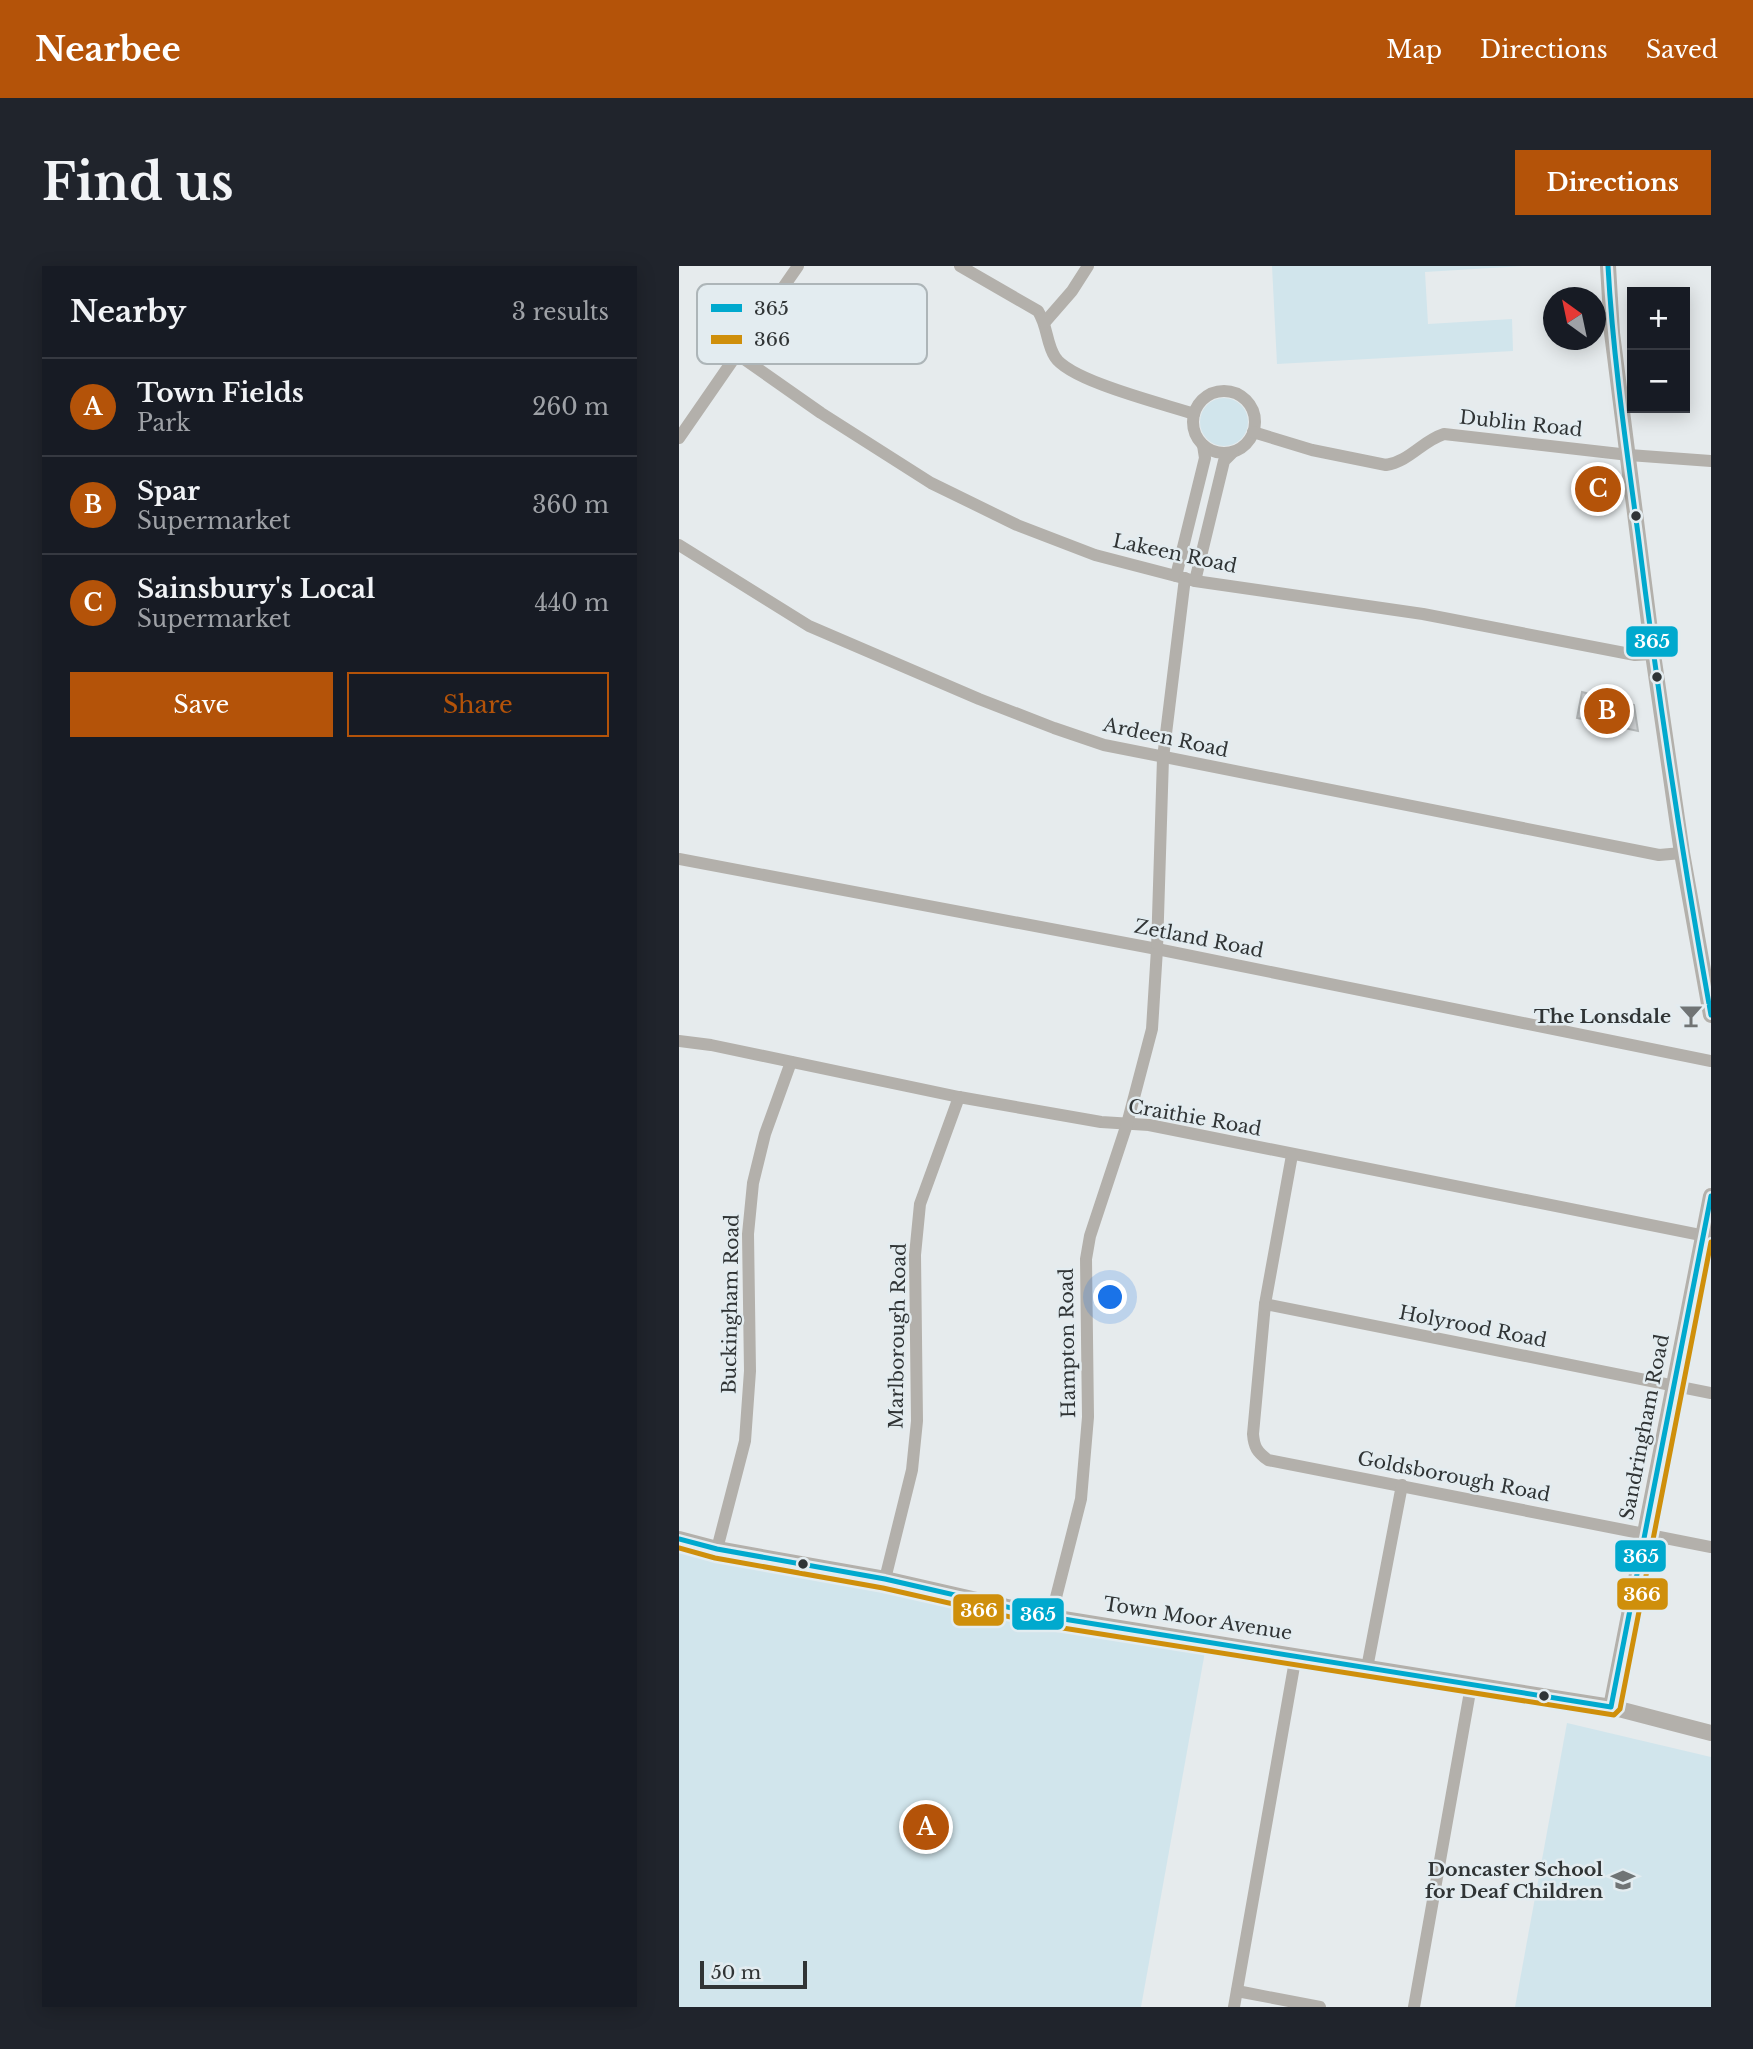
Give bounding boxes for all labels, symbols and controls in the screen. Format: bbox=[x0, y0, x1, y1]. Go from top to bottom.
text: Nearbee bbox=[35, 29, 181, 70]
text: Map bbox=[1386, 35, 1442, 64]
text: Directions bbox=[1480, 35, 1608, 64]
text: Saved bbox=[1646, 35, 1718, 64]
button: Directions bbox=[1515, 150, 1711, 215]
text: Find us bbox=[42, 152, 234, 213]
legend bbox=[697, 284, 927, 364]
north arrow bbox=[1543, 287, 1606, 350]
map controls bbox=[1627, 287, 1690, 413]
button: + bbox=[1627, 287, 1690, 350]
text: Nearby bbox=[70, 293, 186, 330]
text: 365 bbox=[754, 297, 789, 320]
text: 3 results bbox=[512, 298, 609, 326]
text: 366 bbox=[754, 328, 790, 351]
button: − bbox=[1627, 350, 1690, 413]
text: Town Fields bbox=[137, 377, 304, 409]
text: A bbox=[84, 393, 102, 421]
text: 260 m bbox=[532, 393, 609, 421]
street label: Dublin Road bbox=[1458, 406, 1584, 441]
text: Park bbox=[137, 409, 190, 437]
pin: C bbox=[1575, 463, 1621, 515]
text: Spar bbox=[137, 475, 200, 507]
text: B bbox=[84, 491, 102, 519]
text: 360 m bbox=[532, 491, 609, 519]
text: Supermarket bbox=[137, 507, 291, 535]
unlabelled marker bbox=[1629, 509, 1643, 523]
street label: Lakeen Road bbox=[1111, 529, 1239, 578]
text: Sainsbury's Local bbox=[137, 573, 375, 605]
text: C bbox=[84, 589, 102, 617]
text: 440 m bbox=[534, 589, 609, 617]
text: Supermarket bbox=[137, 605, 291, 633]
line badge: 365 bbox=[1625, 625, 1679, 658]
text: 365 bbox=[1634, 630, 1670, 653]
unlabelled marker bbox=[1650, 670, 1664, 684]
button: Save bbox=[70, 672, 333, 737]
button: Share bbox=[347, 672, 609, 737]
pin: B bbox=[1584, 685, 1630, 737]
street label: Ardeen Road bbox=[1100, 713, 1231, 762]
street label: Zetland Road bbox=[1132, 915, 1266, 962]
bar icon: The Lonsdale bbox=[1677, 1002, 1705, 1030]
place label: The Lonsdale bbox=[1534, 1005, 1671, 1028]
street label: Craithie Road bbox=[1126, 1094, 1264, 1141]
street label: Buckingham Road bbox=[717, 1214, 744, 1394]
street label: Marlborough Road bbox=[884, 1243, 911, 1429]
street label: Hampton Road bbox=[1055, 1268, 1080, 1418]
your location bbox=[1093, 1280, 1127, 1314]
street label: Holyrood Road bbox=[1397, 1301, 1549, 1352]
street label: Sandringham Road bbox=[1615, 1332, 1674, 1522]
street label: Goldsborough Road bbox=[1356, 1447, 1552, 1507]
line badge: 365 bbox=[1614, 1539, 1667, 1573]
text: 365 bbox=[1623, 1545, 1659, 1568]
unlabelled marker bbox=[796, 1557, 810, 1571]
line badge: 366 bbox=[1616, 1577, 1669, 1611]
text: 366 bbox=[1623, 1583, 1661, 1606]
street label: Town Moor Avenue bbox=[1102, 1592, 1294, 1645]
line badge: 366 bbox=[952, 1593, 1005, 1627]
line badge: 365 bbox=[1011, 1597, 1065, 1631]
text: 366 bbox=[960, 1599, 998, 1622]
text: 365 bbox=[1020, 1603, 1056, 1626]
unlabelled marker bbox=[1537, 1689, 1551, 1703]
pin: A bbox=[903, 1801, 949, 1853]
place label: Doncaster School for Deaf Children bbox=[1425, 1858, 1603, 1903]
school or university icon: Doncaster School for Deaf Children bbox=[1609, 1866, 1637, 1894]
scale bar bbox=[700, 1958, 807, 1990]
text: 50 m bbox=[711, 1961, 761, 1984]

